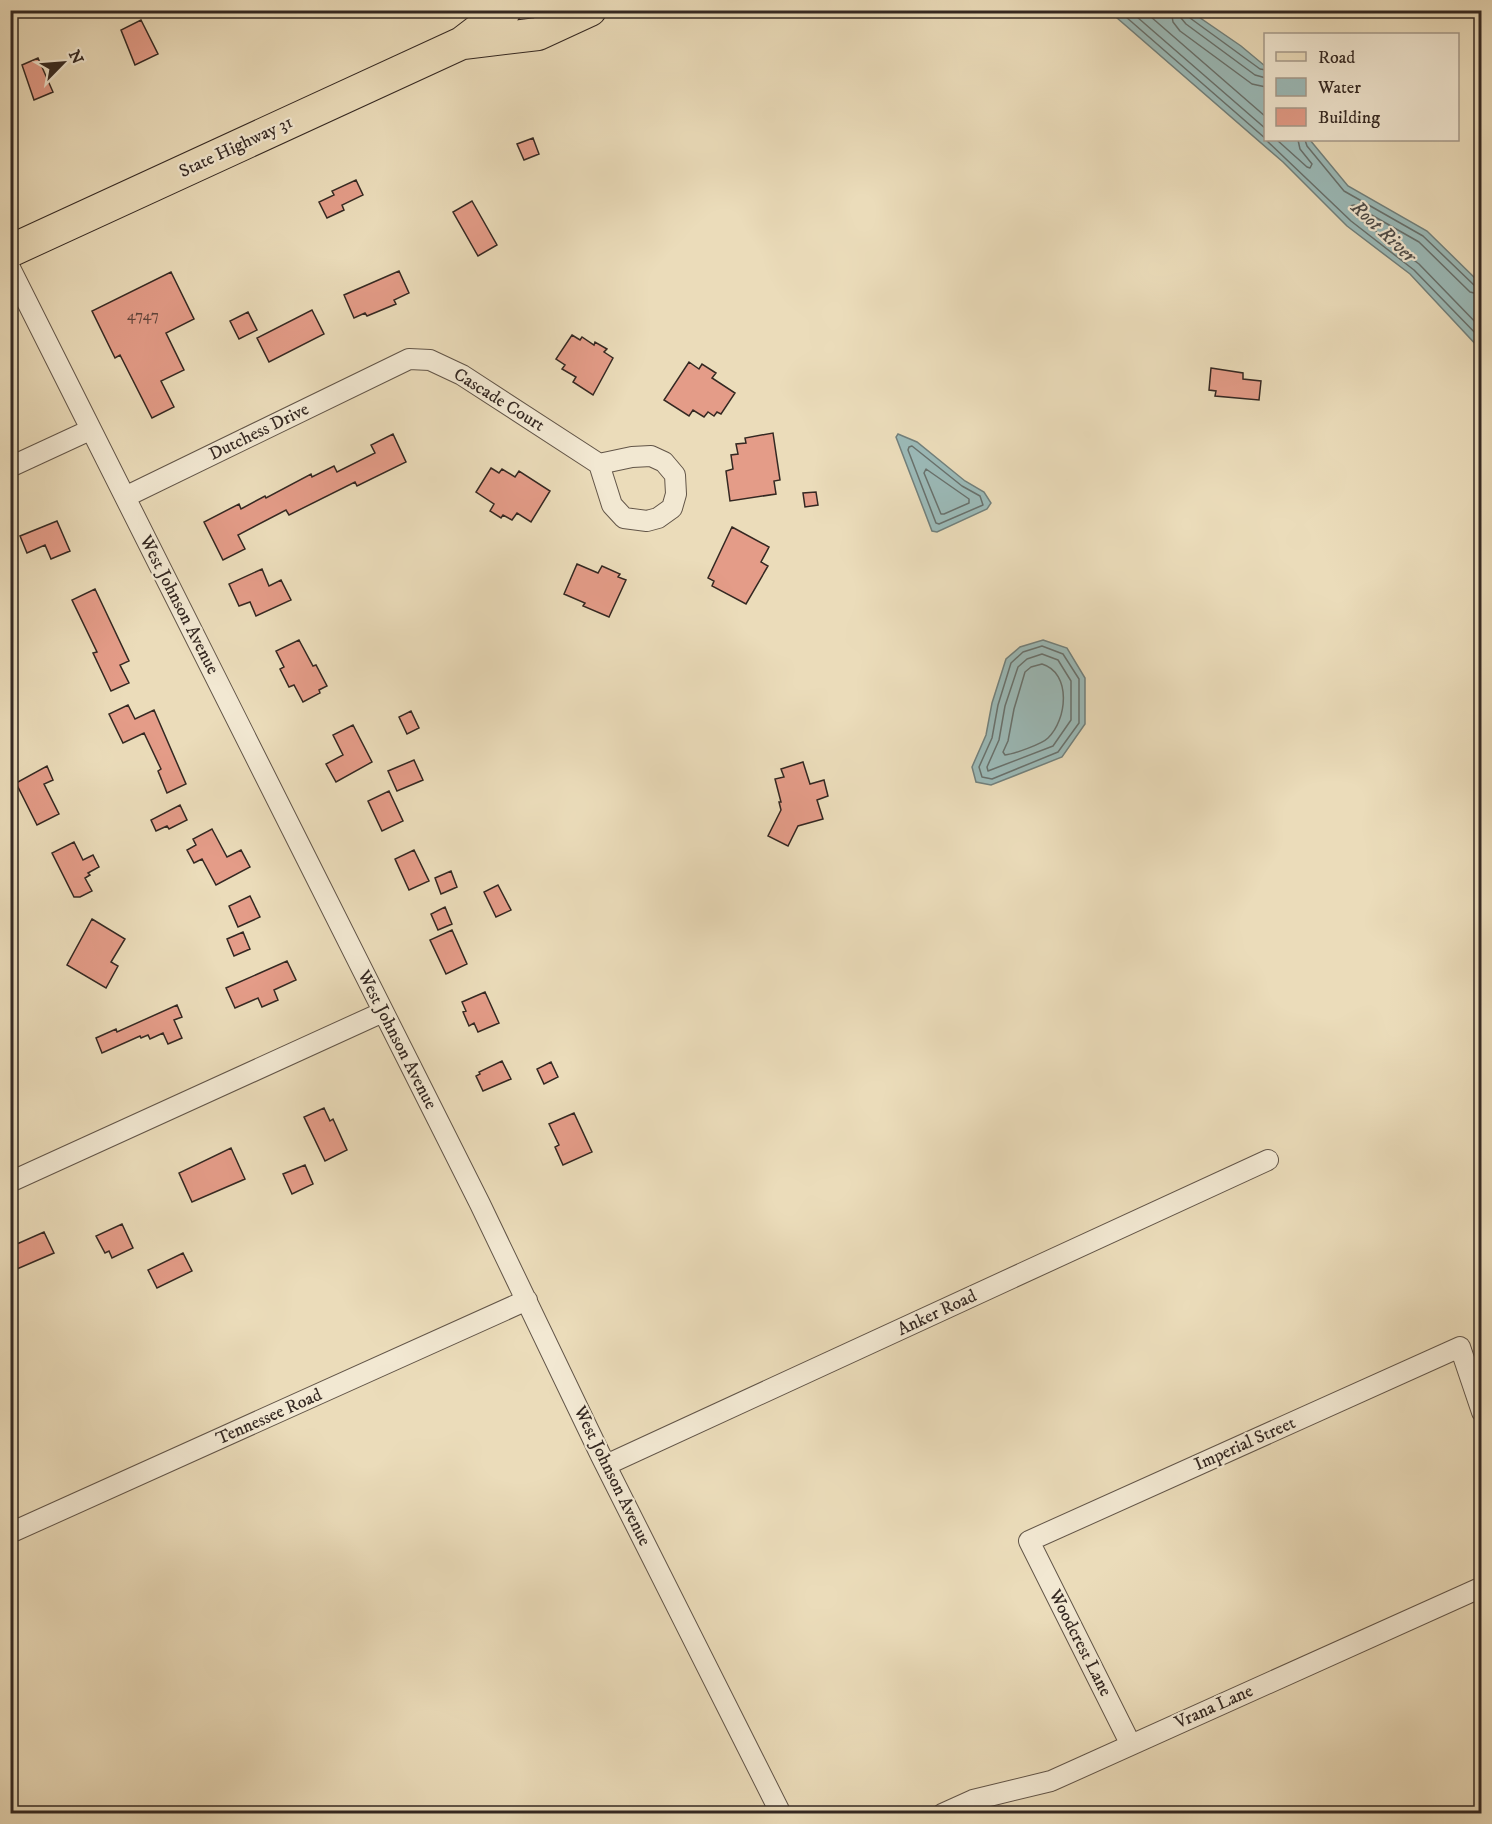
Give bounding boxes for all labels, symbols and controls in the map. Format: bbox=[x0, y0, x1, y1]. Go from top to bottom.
north arrow bbox=[33, 33, 93, 93]
legend bbox=[1264, 33, 1459, 141]
text: N bbox=[64, 47, 88, 67]
text: Road bbox=[1318, 47, 1355, 69]
text: Water bbox=[1317, 77, 1361, 99]
text: Building bbox=[1318, 107, 1380, 129]
street label: State Highway 31 bbox=[176, 111, 296, 183]
water label: Root River bbox=[1344, 195, 1422, 270]
house number: 4747 bbox=[127, 306, 159, 325]
street label: Cascade Court bbox=[449, 363, 549, 437]
street label: Dutchess Drive bbox=[205, 398, 313, 466]
street label: West Johnson Avenue bbox=[134, 531, 224, 678]
street label: West Johnson Avenue bbox=[352, 966, 442, 1113]
street label: Anker Road bbox=[894, 1285, 980, 1341]
street label: Tennessee Road bbox=[213, 1384, 325, 1450]
street label: West Johnson Avenue bbox=[568, 1402, 655, 1550]
street label: Imperial Street bbox=[1191, 1412, 1299, 1476]
street label: Woodcrest Lane bbox=[1043, 1585, 1116, 1700]
street label: Vrana Lane bbox=[1171, 1680, 1256, 1734]

